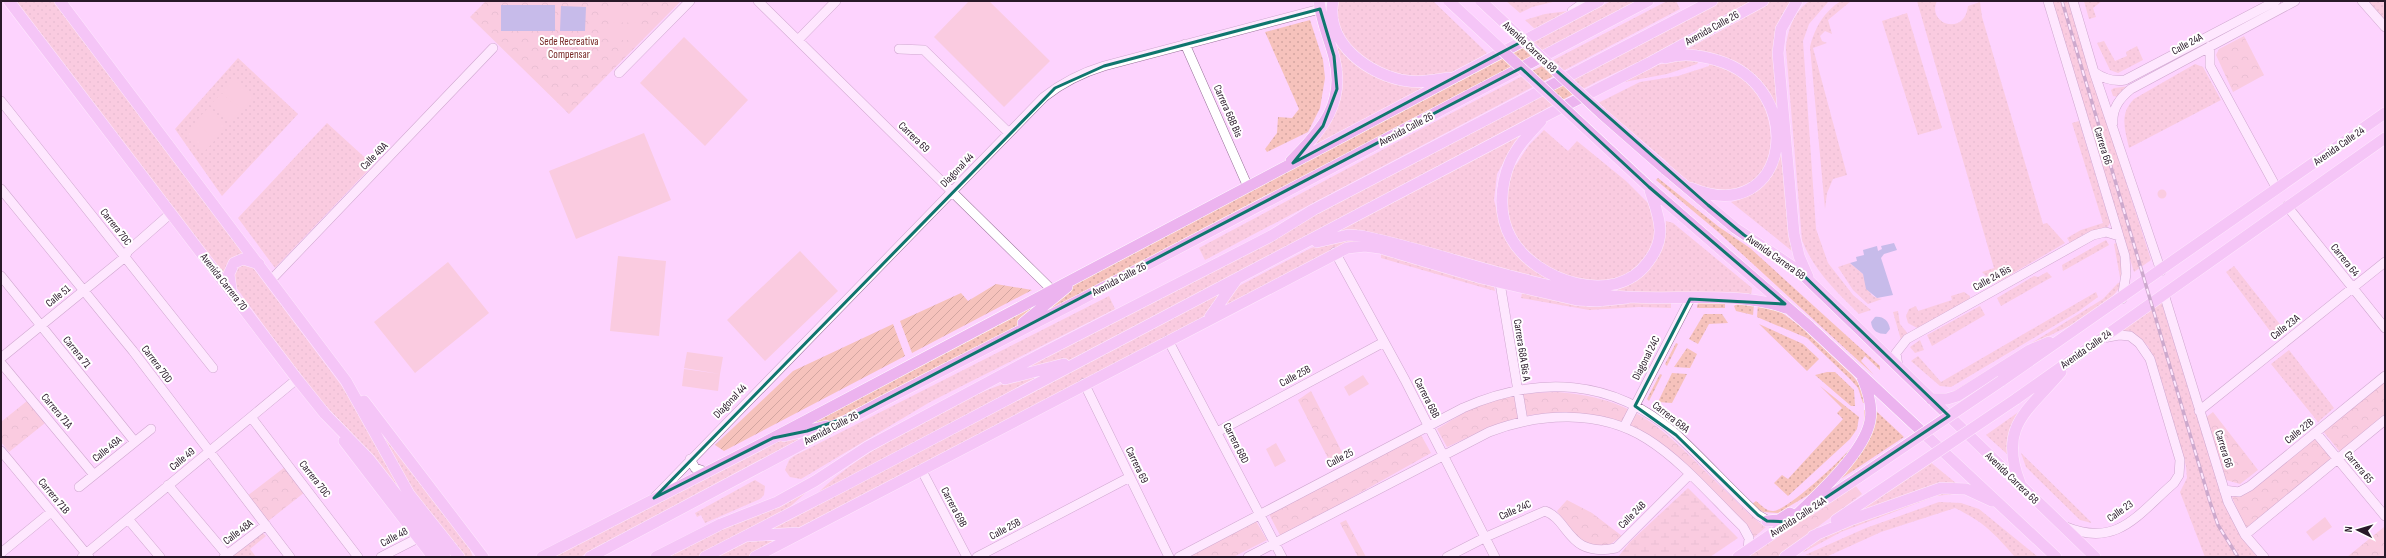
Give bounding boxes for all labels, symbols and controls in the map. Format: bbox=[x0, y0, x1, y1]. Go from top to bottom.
street label: Avenida Calle 26 bbox=[1682, 8, 1741, 49]
street label: Avenida Carrera 68 bbox=[1500, 18, 1560, 75]
street label: Calle 24A bbox=[2169, 30, 2205, 58]
park label: Sede Recreativa Compensar bbox=[540, 35, 598, 61]
street label: Carrera 68B Bis bbox=[1211, 83, 1245, 139]
street label: Avenida Calle 26 bbox=[1376, 109, 1435, 149]
street label: Carrera 69 bbox=[896, 119, 932, 155]
street label: Avenida Calle 24 bbox=[2310, 123, 2367, 169]
street label: Carrera 66 bbox=[2091, 126, 2115, 167]
street label: Calle 49A bbox=[358, 139, 391, 173]
street label: Diagonal 44 bbox=[938, 150, 977, 190]
street label: Carrera 70C bbox=[97, 206, 135, 248]
street label: Avenida Carrera 68 bbox=[1743, 231, 1808, 282]
street label: Carrera 64 bbox=[2328, 241, 2362, 279]
street label: Avenida Carrera 70 bbox=[197, 250, 250, 313]
street label: Avenida Calle 26 bbox=[1089, 259, 1148, 299]
street label: Calle 24 Bis bbox=[1971, 262, 2013, 294]
street label: Calle 51 bbox=[43, 282, 73, 310]
street label: Calle 23A bbox=[2268, 311, 2302, 342]
street label: Carrera 68A Bis A bbox=[1511, 318, 1533, 382]
street label: Avenida Calle 24 bbox=[2057, 326, 2114, 372]
street label: Carrera 71 bbox=[60, 333, 94, 371]
street label: Diagonal 24C bbox=[1629, 334, 1663, 382]
street label: Carrera 70D bbox=[139, 343, 175, 385]
street label: Calle 25B bbox=[1277, 362, 1313, 390]
street label: Carrera 68B bbox=[1411, 376, 1443, 420]
street label: Diagonal 44 bbox=[711, 381, 750, 421]
street label: Carrera 71A bbox=[38, 391, 76, 432]
street label: Carrera 68A bbox=[1650, 399, 1692, 436]
street label: Avenida Calle 26 bbox=[801, 408, 860, 448]
street label: Calle 22B bbox=[2282, 415, 2316, 447]
street label: Carrera 68D bbox=[1220, 420, 1252, 466]
street label: Carrera 66 bbox=[2212, 429, 2236, 470]
street label: Calle 49A bbox=[90, 433, 124, 465]
street label: Calle 49 bbox=[167, 445, 198, 473]
street label: Carrera 69 bbox=[1123, 445, 1151, 485]
street label: Calle 25 bbox=[1324, 446, 1356, 470]
street label: Carrera 65 bbox=[2342, 448, 2376, 486]
street label: Avenida Carrera 68 bbox=[1982, 449, 2041, 507]
street label: Carrera 70C bbox=[296, 458, 334, 500]
street label: Carrera 71B bbox=[35, 476, 73, 516]
street label: Carrera 69B bbox=[938, 485, 970, 529]
street label: Avenida Calle 24A bbox=[1767, 494, 1829, 540]
street label: Calle 24C bbox=[1497, 497, 1533, 523]
street label: Calle 23 bbox=[2104, 497, 2136, 525]
street label: Calle 24B bbox=[1616, 498, 1649, 531]
north arrow bbox=[2338, 510, 2378, 550]
street label: Calle 25B bbox=[987, 515, 1023, 543]
street label: Calle 48A bbox=[221, 516, 256, 547]
street label: Calle 48 bbox=[378, 524, 410, 550]
text: N bbox=[2342, 526, 2355, 533]

